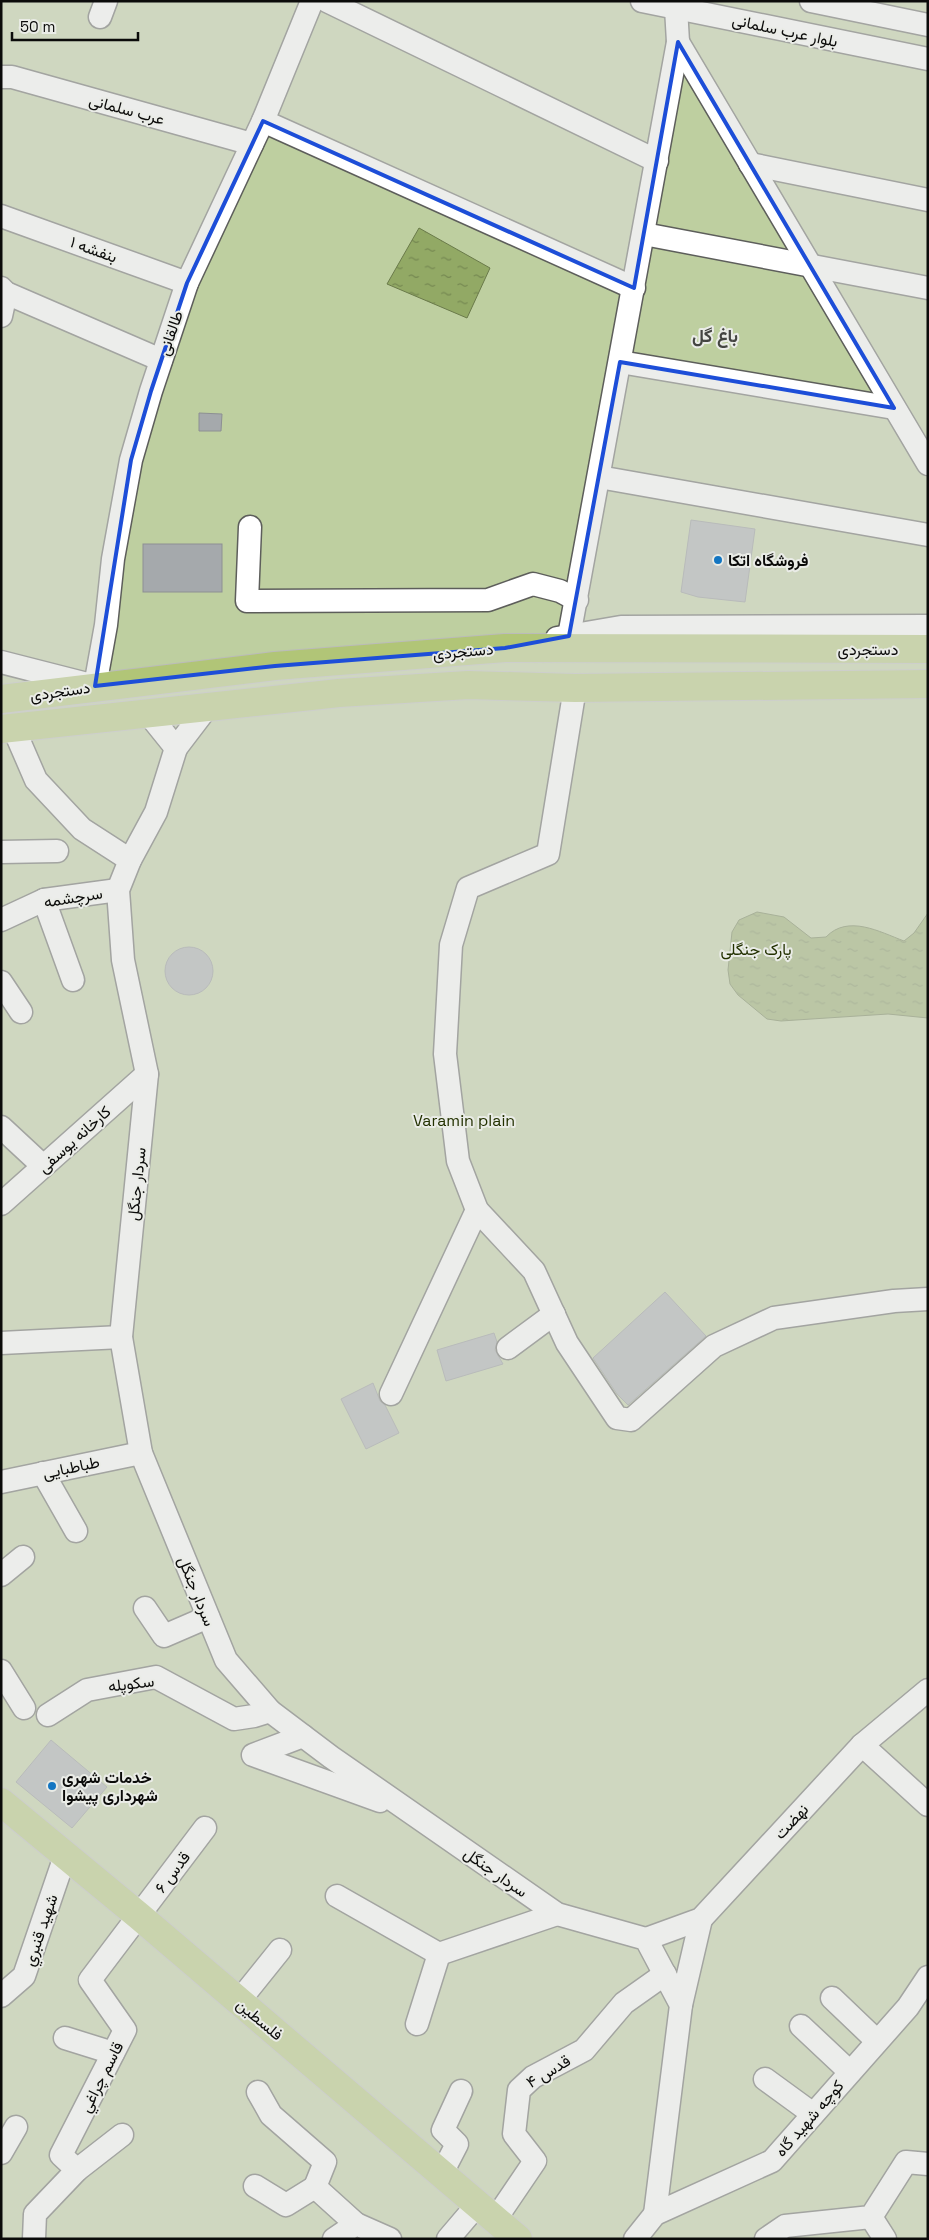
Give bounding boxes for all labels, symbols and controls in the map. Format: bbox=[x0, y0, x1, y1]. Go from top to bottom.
street label: بلوار عرب سلمانی bbox=[730, 9, 840, 52]
scale bar bbox=[12, 10, 139, 42]
text: 50 m bbox=[20, 17, 55, 36]
street label: عرب سلمانی bbox=[87, 89, 167, 130]
street label: بنفشه ۱ bbox=[67, 231, 120, 268]
street label: طالقانی bbox=[153, 308, 188, 358]
district label: باغ گل bbox=[692, 324, 738, 348]
place label: فروشگاه اتکا bbox=[728, 550, 808, 571]
marker: فروشگاه اتکا bbox=[712, 554, 724, 566]
street label: دستجردی bbox=[432, 638, 494, 665]
street label: دستجردی bbox=[838, 639, 898, 660]
street label: دستجردی bbox=[29, 677, 92, 706]
street label: سرچشمه bbox=[42, 882, 104, 913]
park label: پارک جنگلی bbox=[720, 939, 792, 961]
street label: کارخانه یوسفی bbox=[33, 1101, 115, 1178]
park label: Varamin plain bbox=[413, 1110, 515, 1131]
street label: سردار جنگل bbox=[122, 1146, 151, 1222]
street label: طباطبایی bbox=[41, 1451, 102, 1484]
street label: سردار جنگل bbox=[173, 1553, 220, 1629]
street label: سکوپله bbox=[107, 1670, 155, 1698]
place label: خدمات شهری شهرداری پیشوا bbox=[62, 1767, 158, 1807]
marker: خدمات شهری شهرداری پیشوا bbox=[46, 1780, 58, 1792]
street label: نهضت bbox=[770, 1799, 813, 1844]
street label: سردار جنگل bbox=[460, 1843, 532, 1902]
street label: قدس ۶ bbox=[150, 1847, 195, 1897]
street label: شهيد قنبري bbox=[18, 1891, 65, 1970]
street label: فلسطین bbox=[232, 1994, 287, 2045]
street label: قاسم چراغي bbox=[75, 2038, 131, 2117]
street label: قدس ۴ bbox=[522, 2050, 574, 2093]
street label: کوچه شهید گاه bbox=[770, 2076, 849, 2162]

